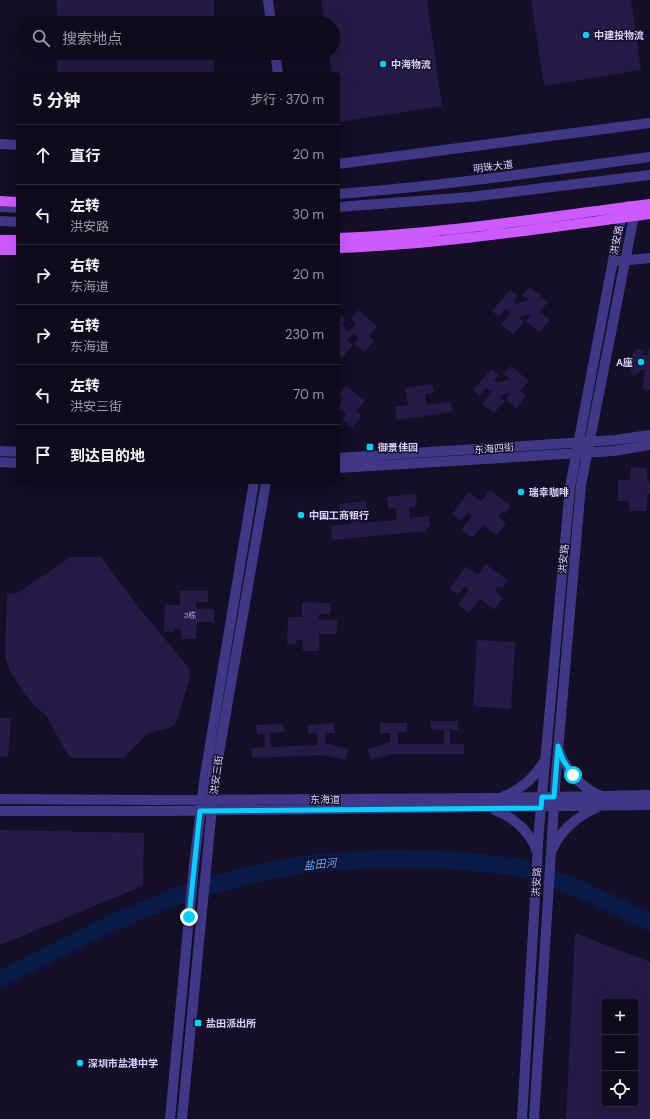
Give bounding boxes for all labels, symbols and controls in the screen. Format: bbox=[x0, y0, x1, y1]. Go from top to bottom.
search box bbox=[16, 16, 340, 60]
icon: search bbox=[30, 27, 52, 49]
text: 搜索地点 bbox=[62, 29, 122, 49]
place label: 中建投物流 bbox=[594, 29, 644, 42]
marker: 中建投物流 bbox=[581, 30, 591, 40]
place label: 中海物流 bbox=[391, 58, 431, 71]
marker: 中海物流 bbox=[378, 59, 388, 69]
text: 5 分钟 bbox=[32, 89, 81, 111]
text: 步行 · 370 m bbox=[250, 91, 324, 108]
icon: ahead bbox=[32, 144, 54, 166]
text: 直行 bbox=[70, 146, 100, 166]
text: 20 m bbox=[293, 146, 324, 163]
street label: 明珠大道 bbox=[472, 158, 514, 175]
text: 左转 bbox=[70, 196, 100, 216]
icon: left bbox=[32, 204, 54, 226]
text: 30 m bbox=[292, 206, 324, 223]
text: 洪安路 bbox=[70, 218, 109, 235]
street label: 洪安路 bbox=[607, 224, 626, 256]
text: 右转 bbox=[70, 256, 100, 276]
icon: right bbox=[32, 264, 54, 286]
text: 20 m bbox=[293, 266, 324, 283]
text: 东海道 bbox=[70, 278, 109, 295]
text: 右转 bbox=[70, 316, 100, 336]
icon: right bbox=[32, 324, 54, 346]
text: 230 m bbox=[285, 326, 324, 343]
text: 东海道 bbox=[70, 338, 109, 355]
place label: A座 bbox=[616, 356, 633, 369]
marker: A座 bbox=[636, 357, 646, 367]
text: 左转 bbox=[70, 376, 100, 396]
icon: left bbox=[32, 384, 54, 406]
text: 70 m bbox=[293, 386, 324, 403]
text: 洪安三街 bbox=[70, 398, 122, 415]
place label: 御景佳园 bbox=[377, 441, 418, 454]
street label: 东海四街 bbox=[474, 441, 514, 456]
marker: 御景佳园 bbox=[365, 442, 375, 452]
icon: arrive bbox=[32, 444, 54, 466]
text: 到达目的地 bbox=[70, 446, 145, 466]
place label: 瑞幸咖啡 bbox=[529, 486, 569, 499]
marker: 瑞幸咖啡 bbox=[516, 487, 526, 497]
place label: 中国工商银行 bbox=[309, 509, 369, 522]
marker: 中国工商银行 bbox=[296, 510, 306, 520]
street label: 洪安路 bbox=[556, 544, 571, 575]
house number: 3栋 bbox=[184, 610, 196, 620]
street label: 洪安三街 bbox=[207, 754, 226, 796]
route start bbox=[564, 766, 582, 784]
street label: 东海道 bbox=[310, 793, 340, 806]
water label: 盐田河 bbox=[303, 855, 339, 873]
street label: 洪安路 bbox=[529, 867, 544, 897]
route end bbox=[180, 908, 198, 926]
map controls bbox=[602, 999, 638, 1107]
button: + bbox=[602, 999, 638, 1035]
place label: 盐田派出所 bbox=[206, 1017, 256, 1030]
marker: 盐田派出所 bbox=[193, 1018, 203, 1028]
button: − bbox=[602, 1035, 638, 1071]
place label: 深圳市盐港中学 bbox=[88, 1057, 158, 1070]
marker: 深圳市盐港中学 bbox=[75, 1058, 85, 1068]
button: locate bbox=[602, 1071, 638, 1107]

